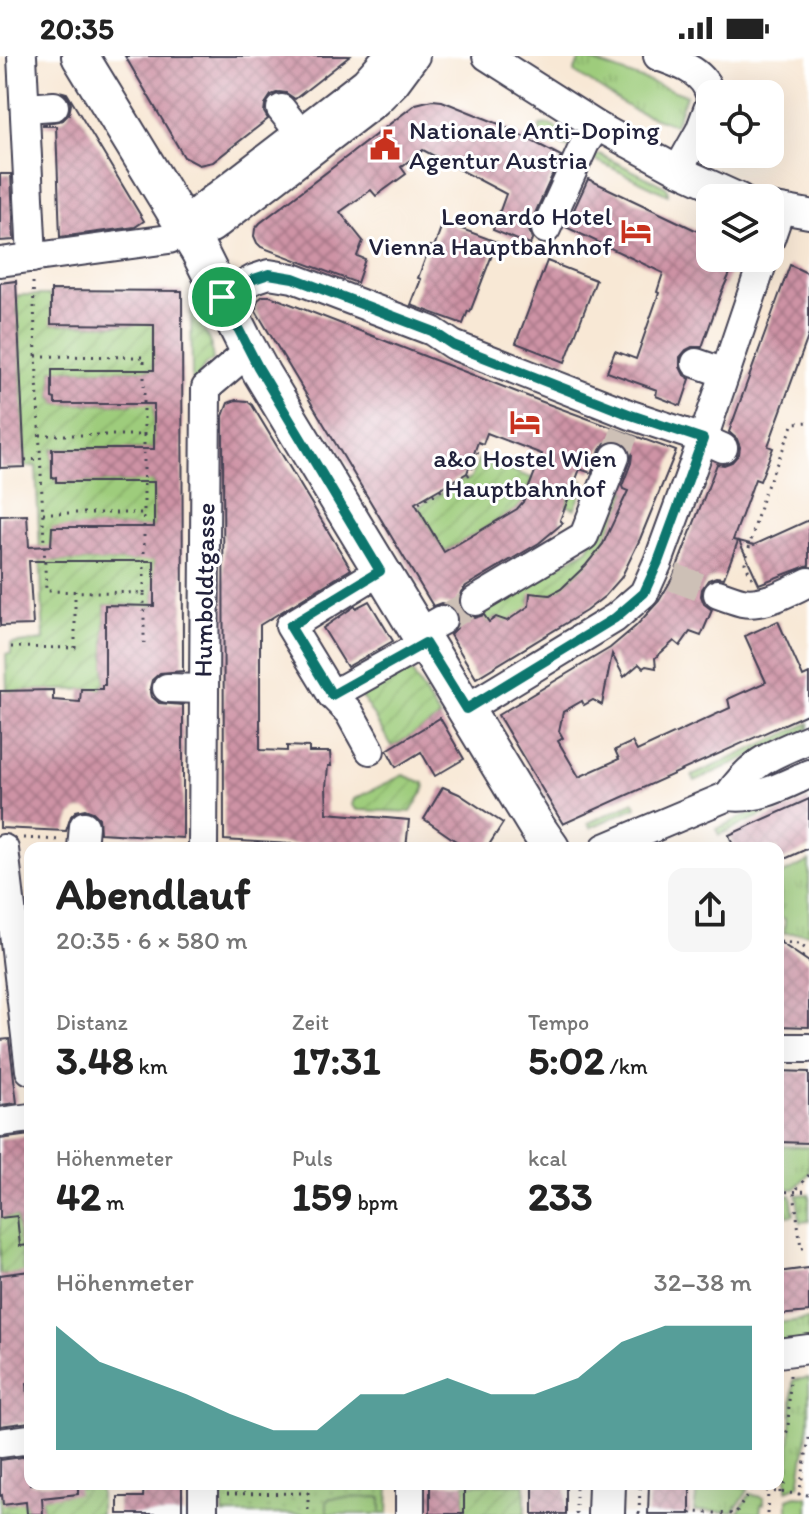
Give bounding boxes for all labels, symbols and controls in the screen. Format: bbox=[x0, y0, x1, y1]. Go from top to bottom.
text: 20:35 bbox=[40, 10, 114, 47]
map controls bbox=[696, 80, 784, 272]
button: locate bbox=[696, 80, 784, 168]
place label: Nationale Anti-Doping Agentur Austria bbox=[409, 114, 660, 176]
public building icon: Nationale Anti-Doping Agentur Austria bbox=[368, 128, 402, 162]
button: layers bbox=[696, 184, 784, 272]
place label: Leonardo Hotel Vienna Hauptbahnhof bbox=[369, 200, 612, 262]
hotel icon: Leonardo Hotel Vienna Hauptbahnhof bbox=[619, 214, 653, 248]
pin bbox=[188, 263, 256, 331]
icon: arrive bbox=[200, 275, 244, 319]
hotel icon: a&o Hostel Wien Hauptbahnhof bbox=[508, 405, 542, 439]
place label: a&o Hostel Wien Hauptbahnhof bbox=[433, 442, 617, 504]
street label: Humboldtgasse bbox=[186, 502, 222, 678]
text: Abendlauf bbox=[56, 867, 251, 920]
button: share bbox=[668, 868, 752, 952]
text: 20:35 · 6 × 580 m bbox=[56, 924, 248, 956]
text: Distanz bbox=[56, 1009, 128, 1036]
text: Zeit bbox=[292, 1009, 329, 1036]
text: Tempo bbox=[528, 1009, 589, 1036]
text: 3.48 bbox=[56, 1036, 134, 1084]
text: 17:31 bbox=[292, 1036, 381, 1084]
text: 5:02 bbox=[528, 1036, 604, 1084]
text: km bbox=[134, 1053, 168, 1080]
text: /km bbox=[604, 1053, 648, 1080]
text: Höhenmeter bbox=[56, 1145, 173, 1172]
text: Puls bbox=[292, 1145, 333, 1172]
text: kcal bbox=[528, 1145, 567, 1172]
text: 42 bbox=[56, 1172, 101, 1220]
text: 159 bbox=[292, 1172, 352, 1220]
text: 233 bbox=[528, 1172, 593, 1220]
text: m bbox=[101, 1189, 125, 1216]
text: bpm bbox=[352, 1189, 398, 1216]
text: Höhenmeter bbox=[56, 1266, 194, 1298]
text: 32–38 m bbox=[654, 1266, 752, 1298]

